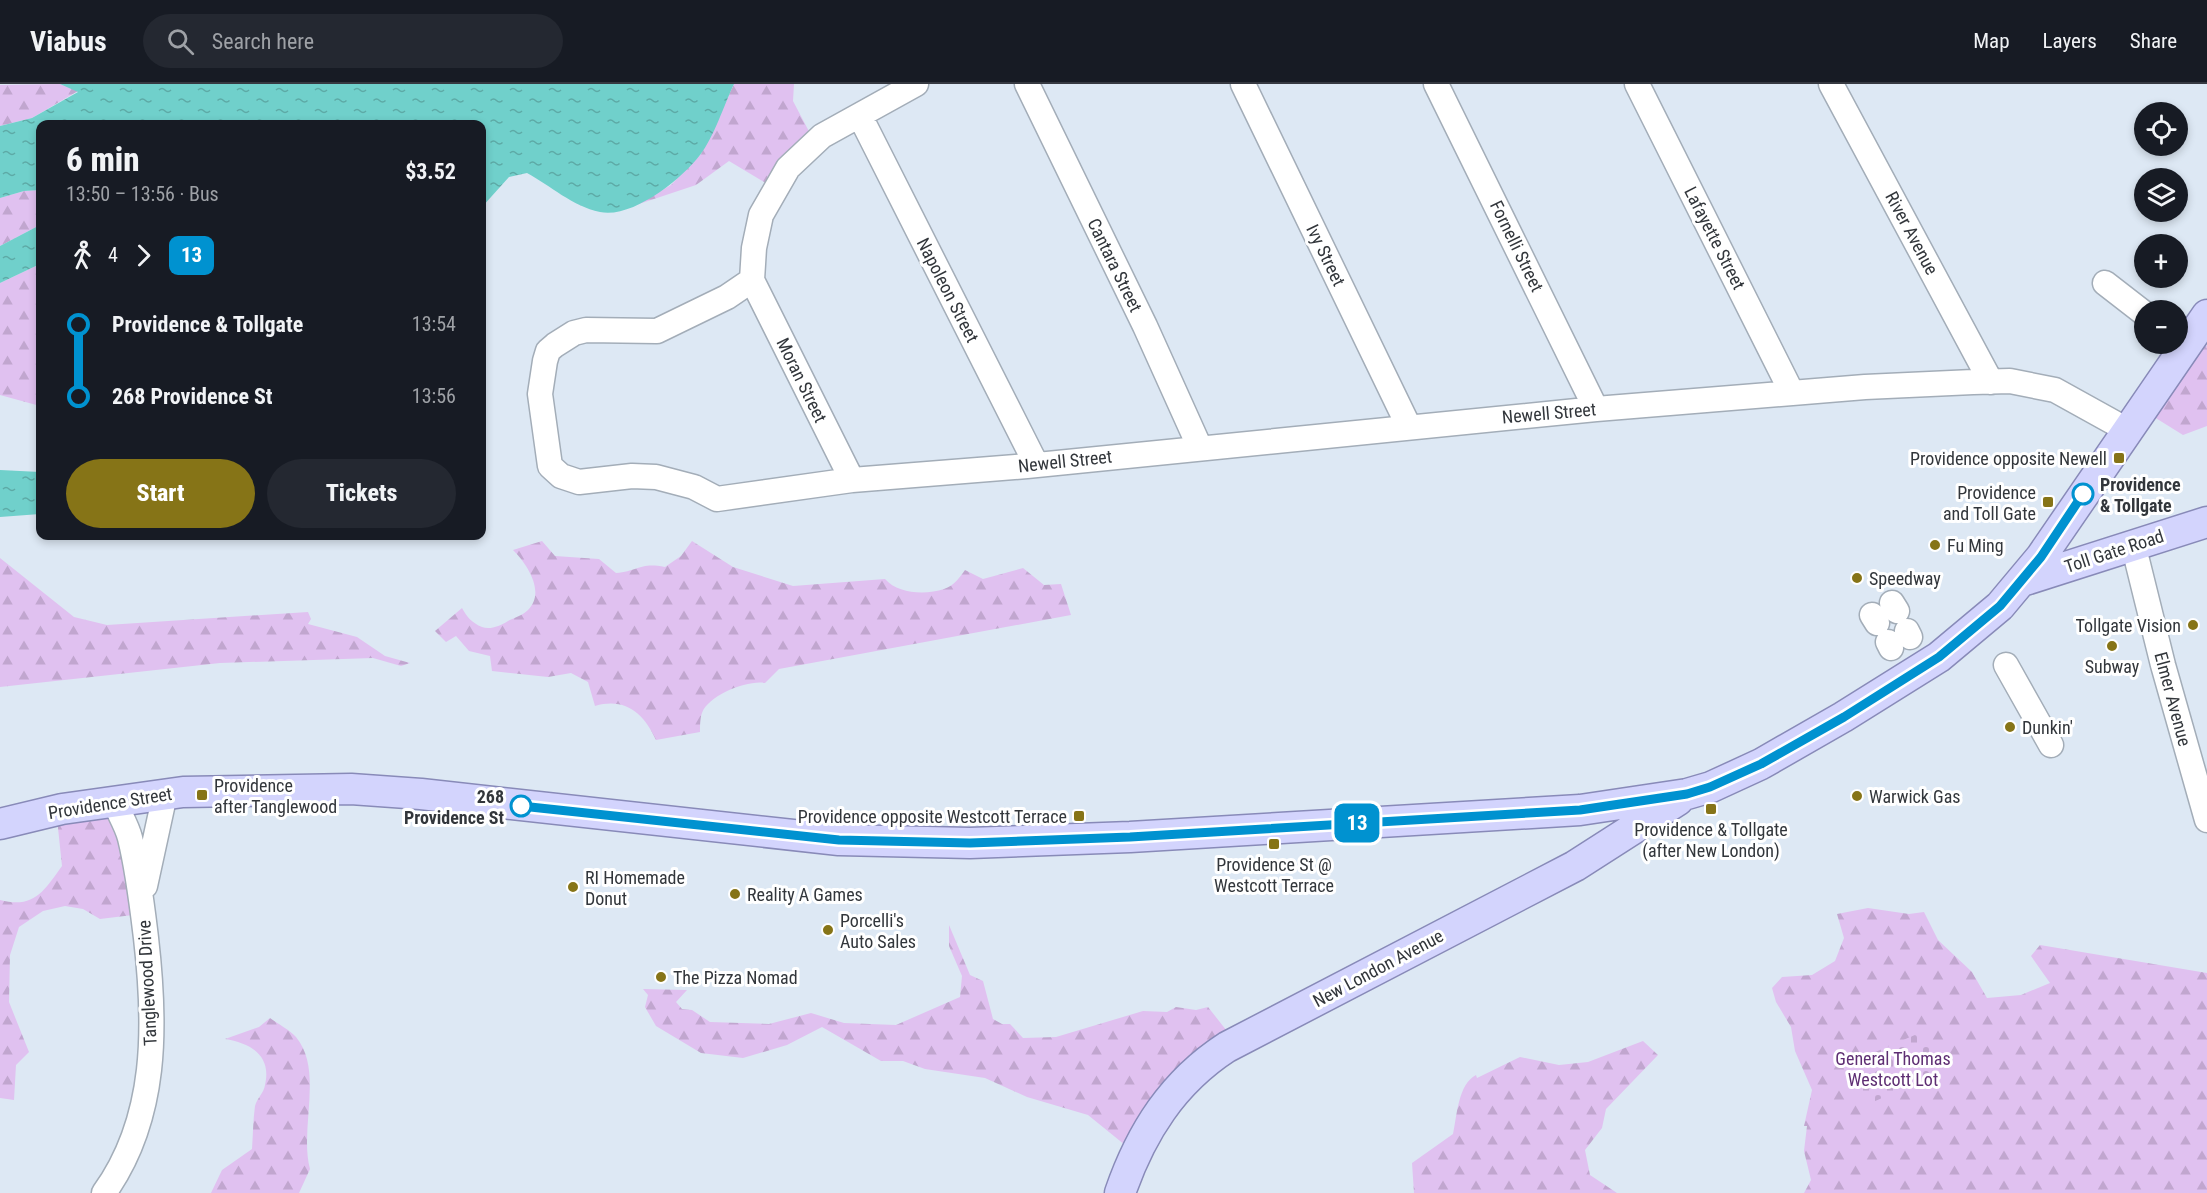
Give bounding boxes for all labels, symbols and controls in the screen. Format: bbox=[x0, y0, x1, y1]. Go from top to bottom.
search box bbox=[143, 14, 563, 68]
text: Viabus bbox=[30, 25, 107, 58]
icon: search bbox=[164, 25, 197, 58]
text: Search here bbox=[212, 29, 314, 54]
text: Map bbox=[1973, 29, 2010, 53]
text: Layers bbox=[2043, 29, 2097, 53]
text: Share bbox=[2130, 29, 2177, 53]
map controls bbox=[2134, 102, 2188, 354]
button: locate bbox=[2134, 102, 2188, 156]
text: 6 min bbox=[66, 140, 140, 179]
text: $3.52 bbox=[405, 159, 456, 184]
button: layers bbox=[2134, 168, 2188, 222]
text: 13:50 – 13:56 · Bus bbox=[66, 182, 219, 206]
street label: Lafayette Street bbox=[1680, 183, 1750, 293]
street label: River Avenue bbox=[1881, 188, 1943, 278]
street label: Fornelli Street bbox=[1486, 197, 1548, 295]
street label: Cantara Street bbox=[1083, 215, 1147, 315]
street label: Ivy Street bbox=[1302, 221, 1350, 289]
street label: Napoleon Street bbox=[913, 234, 983, 346]
button: + bbox=[2134, 234, 2188, 288]
icon: walk bbox=[66, 239, 99, 272]
icon: forward bbox=[127, 239, 160, 272]
text: 4 bbox=[108, 243, 118, 267]
text: 13 bbox=[181, 243, 202, 267]
button: − bbox=[2134, 300, 2188, 354]
text: Providence & Tollgate bbox=[112, 312, 303, 337]
text: 13:54 bbox=[412, 312, 456, 336]
street label: Moran Street bbox=[773, 334, 831, 426]
text: 268 Providence St bbox=[112, 384, 273, 409]
text: 13:56 bbox=[412, 384, 456, 408]
street label: Newell Street bbox=[1501, 398, 1597, 428]
street label: Newell Street bbox=[1017, 446, 1113, 476]
place label: Providence opposite Newell bbox=[1910, 448, 2107, 469]
marker: Providence opposite Newell bbox=[2112, 451, 2126, 465]
button: Start bbox=[66, 459, 255, 528]
button: Tickets bbox=[267, 459, 456, 528]
place label: Providence & Tollgate bbox=[2100, 474, 2181, 516]
place label: Providence and Toll Gate bbox=[1943, 482, 2036, 524]
marker: Providence & Tollgate bbox=[2072, 483, 2094, 505]
marker: Providence and Toll Gate bbox=[2041, 495, 2055, 509]
street label: Toll Gate Road bbox=[2062, 525, 2166, 577]
place label: Fu Ming bbox=[1947, 535, 2004, 556]
marker: Fu Ming bbox=[1928, 538, 1942, 552]
place label: Speedway bbox=[1869, 568, 1941, 589]
marker: Speedway bbox=[1850, 571, 1864, 585]
place label: Tollgate Vision bbox=[2075, 615, 2181, 636]
marker: Tollgate Vision bbox=[2186, 618, 2200, 632]
marker: Subway bbox=[2105, 639, 2119, 653]
street label: Elmer Avenue bbox=[2150, 650, 2196, 748]
place label: Subway bbox=[2085, 656, 2140, 677]
place label: Dunkin' bbox=[2022, 717, 2073, 738]
marker: Dunkin' bbox=[2003, 720, 2017, 734]
place label: Providence after Tanglewood bbox=[214, 775, 337, 817]
street label: Providence Street bbox=[47, 783, 173, 823]
place label: 268 Providence St bbox=[404, 786, 504, 828]
place label: Warwick Gas bbox=[1869, 786, 1961, 807]
marker: Providence after Tanglewood bbox=[195, 788, 209, 802]
marker: Warwick Gas bbox=[1850, 789, 1864, 803]
marker: 268 Providence St bbox=[510, 795, 532, 817]
marker: Providence & Tollgate (after New London) bbox=[1704, 802, 1718, 816]
line badge: 13 bbox=[1330, 804, 1384, 842]
place label: Providence opposite Westcott Terrace bbox=[798, 806, 1067, 827]
marker: Providence opposite Westcott Terrace bbox=[1072, 809, 1086, 823]
text: 13 bbox=[1346, 811, 1368, 835]
place label: Providence & Tollgate (after New London) bbox=[1634, 819, 1788, 862]
marker: Providence St @ Westcott Terrace bbox=[1267, 837, 1281, 851]
place label: Providence St @ Westcott Terrace bbox=[1214, 854, 1334, 896]
place label: RI Homemade Donut bbox=[585, 867, 685, 909]
marker: RI Homemade Donut bbox=[566, 880, 580, 894]
place label: Reality A Games bbox=[747, 884, 863, 905]
marker: Reality A Games bbox=[728, 887, 742, 901]
place label: Porcelli's Auto Sales bbox=[840, 910, 916, 952]
street label: Tanglewood Drive bbox=[133, 920, 161, 1046]
marker: Porcelli's Auto Sales bbox=[821, 923, 835, 937]
street label: New London Avenue bbox=[1309, 925, 1447, 1011]
place label: The Pizza Nomad bbox=[673, 967, 798, 988]
marker: The Pizza Nomad bbox=[654, 970, 668, 984]
park label: General Thomas Westcott Lot bbox=[1835, 1048, 1951, 1090]

